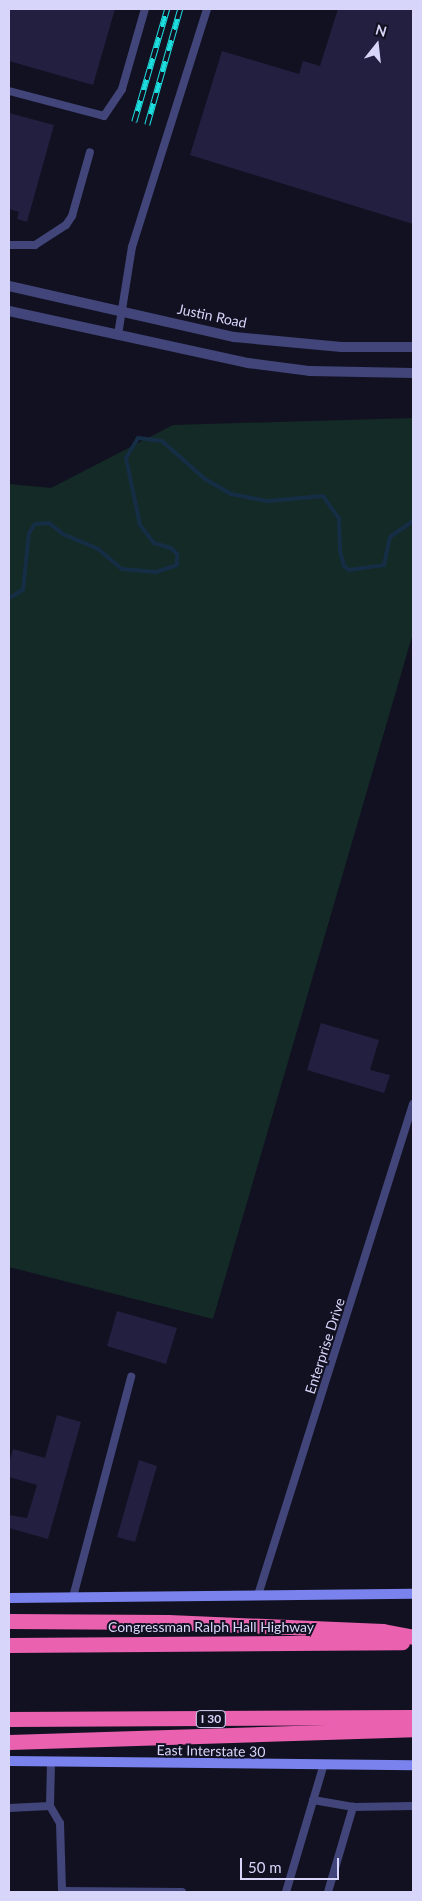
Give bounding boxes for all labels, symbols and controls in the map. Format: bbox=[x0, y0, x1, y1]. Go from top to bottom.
north arrow bbox=[352, 20, 402, 70]
text: N bbox=[374, 20, 389, 40]
street label: Justin Road bbox=[176, 300, 248, 332]
street label: Enterprise Drive bbox=[302, 1296, 348, 1396]
street label: Congressman Ralph Hall Highway bbox=[108, 1619, 314, 1635]
road number: I 30 bbox=[195, 1710, 227, 1728]
street label: East Interstate 30 bbox=[156, 1742, 266, 1760]
scale bar bbox=[242, 1848, 341, 1880]
text: 50 m bbox=[248, 1858, 282, 1876]

